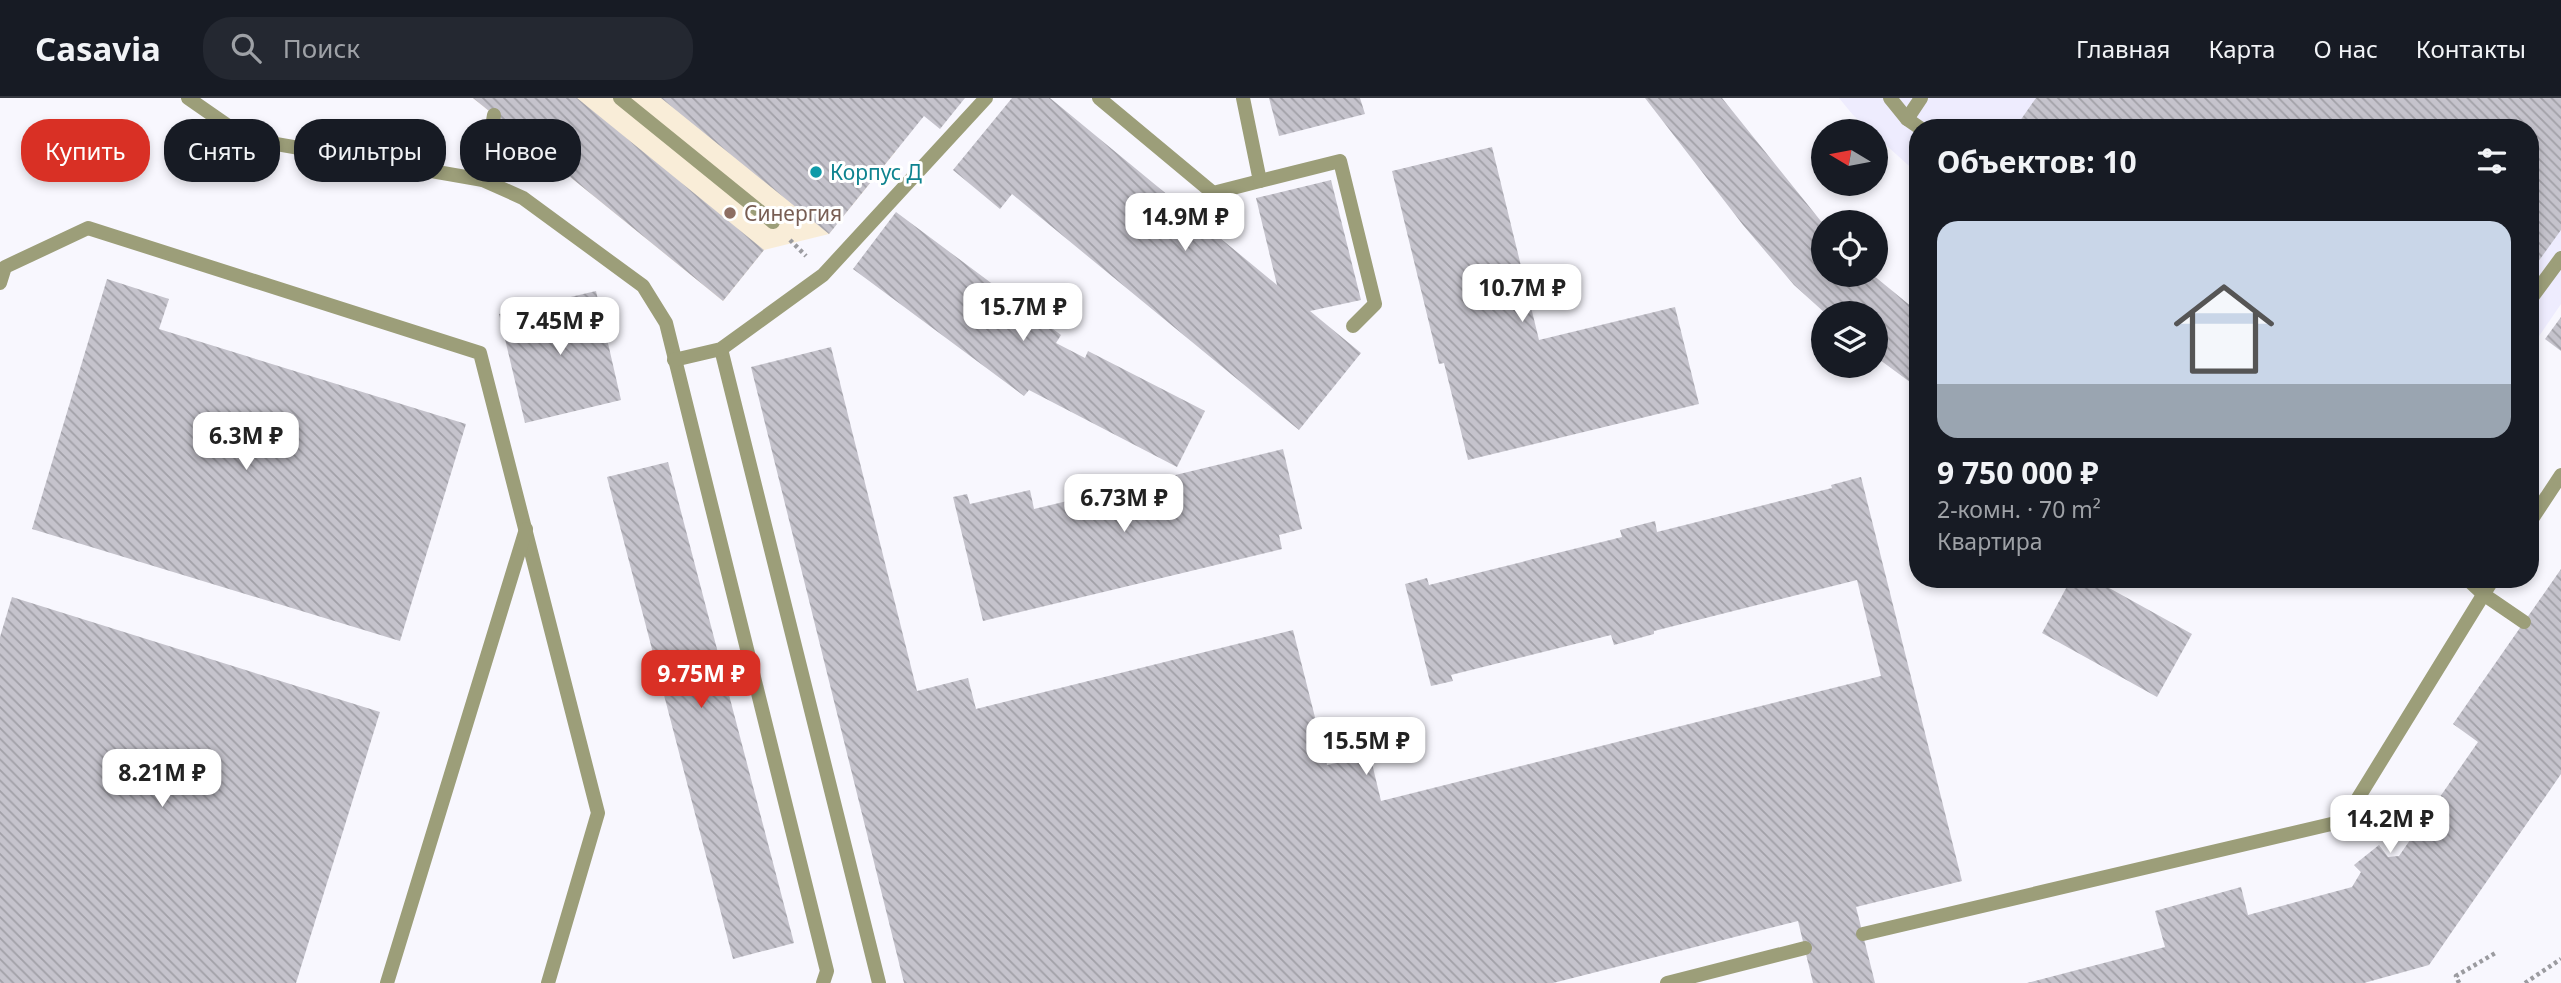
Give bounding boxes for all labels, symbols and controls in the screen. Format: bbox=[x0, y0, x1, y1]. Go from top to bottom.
search box bbox=[203, 17, 693, 80]
text: Casavia bbox=[35, 26, 161, 71]
icon: search bbox=[227, 29, 265, 67]
text: Поиск bbox=[283, 30, 360, 66]
text: Главная bbox=[2076, 32, 2170, 65]
text: Карта bbox=[2208, 32, 2275, 65]
text: О нас bbox=[2313, 32, 2378, 65]
text: Контакты bbox=[2416, 32, 2526, 65]
chip: Купить bbox=[21, 119, 150, 182]
chip: Снять bbox=[164, 119, 280, 182]
chip: Фильтры bbox=[294, 119, 446, 182]
chip: Новое bbox=[460, 119, 581, 182]
north arrow bbox=[1811, 119, 1888, 196]
map controls bbox=[1811, 119, 1888, 378]
text: Объектов: 10 bbox=[1937, 141, 2137, 182]
icon: filters bbox=[2473, 142, 2511, 180]
place label: Корпус Д bbox=[830, 158, 923, 186]
marker: Корпус Д bbox=[808, 164, 824, 180]
pin: 14.9M ₽ bbox=[1120, 194, 1250, 253]
place label: Синергия bbox=[744, 199, 842, 227]
text: 14.9M ₽ bbox=[1141, 200, 1229, 232]
marker: Синергия bbox=[722, 205, 738, 221]
button: locate bbox=[1811, 210, 1888, 287]
pin: 10.7M ₽ bbox=[1457, 264, 1587, 324]
icon: home bbox=[2161, 266, 2287, 392]
text: 10.7M ₽ bbox=[1478, 271, 1566, 303]
pin: 15.7M ₽ bbox=[958, 284, 1088, 343]
text: 15.7M ₽ bbox=[979, 290, 1067, 322]
pin: 7.45M ₽ bbox=[495, 298, 625, 357]
button: layers bbox=[1811, 301, 1888, 378]
text: 7.45M ₽ bbox=[516, 304, 604, 336]
pin: 6.3M ₽ bbox=[189, 412, 303, 472]
text: 6.3M ₽ bbox=[209, 419, 283, 451]
text: 9 750 000 ₽ bbox=[1937, 452, 2099, 493]
pin: 6.73M ₽ bbox=[1059, 474, 1189, 534]
text: 6.73M ₽ bbox=[1080, 481, 1168, 513]
text: 2-комн. · 70 m² bbox=[1937, 493, 2101, 525]
text: Квартира bbox=[1937, 525, 2043, 557]
pin: 9.75M ₽ bbox=[636, 650, 766, 710]
text: 9.75M ₽ bbox=[657, 657, 745, 689]
pin: 15.5M ₽ bbox=[1301, 718, 1431, 777]
text: 15.5M ₽ bbox=[1322, 724, 1410, 756]
pin: 8.21M ₽ bbox=[97, 750, 227, 809]
text: 8.21M ₽ bbox=[118, 756, 206, 788]
pin: 14.2M ₽ bbox=[2325, 796, 2455, 855]
text: 14.2M ₽ bbox=[2346, 802, 2434, 834]

